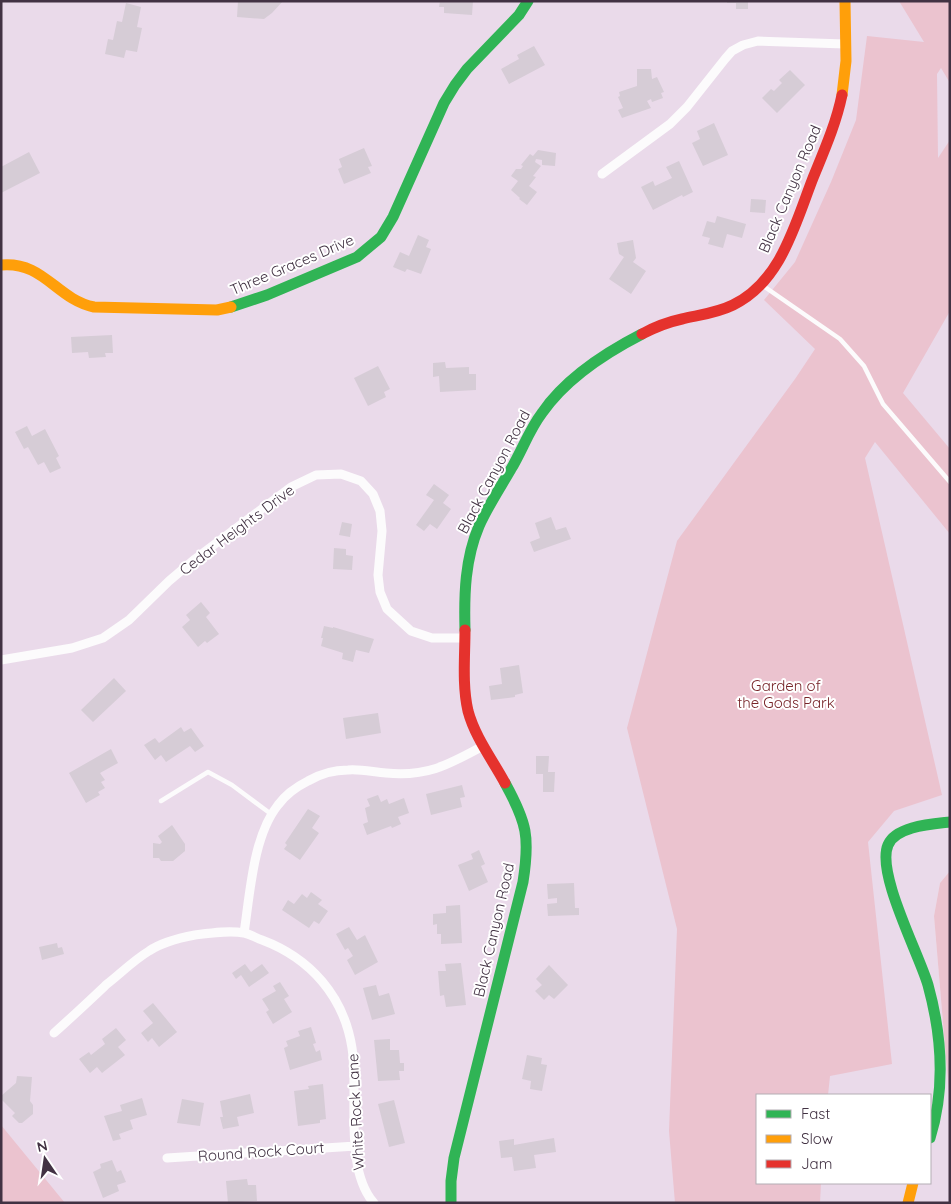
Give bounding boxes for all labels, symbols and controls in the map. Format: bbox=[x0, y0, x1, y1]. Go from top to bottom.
street label: Black Canyon Road bbox=[754, 122, 825, 256]
street label: Three Graces Drive bbox=[227, 230, 357, 299]
street label: Black Canyon Road bbox=[453, 407, 534, 537]
street label: Cedar Heights Drive bbox=[175, 480, 298, 579]
park label: Garden of the Gods Park bbox=[737, 676, 835, 712]
street label: Black Canyon Road bbox=[469, 861, 518, 999]
street label: White Rock Lane bbox=[343, 1053, 368, 1171]
legend bbox=[756, 1094, 931, 1184]
text: Fast bbox=[801, 1104, 830, 1123]
text: Slow bbox=[801, 1129, 833, 1148]
north arrow bbox=[20, 1134, 70, 1184]
text: N bbox=[35, 1136, 49, 1156]
street label: Round Rock Court bbox=[197, 1138, 325, 1165]
text: Jam bbox=[801, 1154, 832, 1173]

